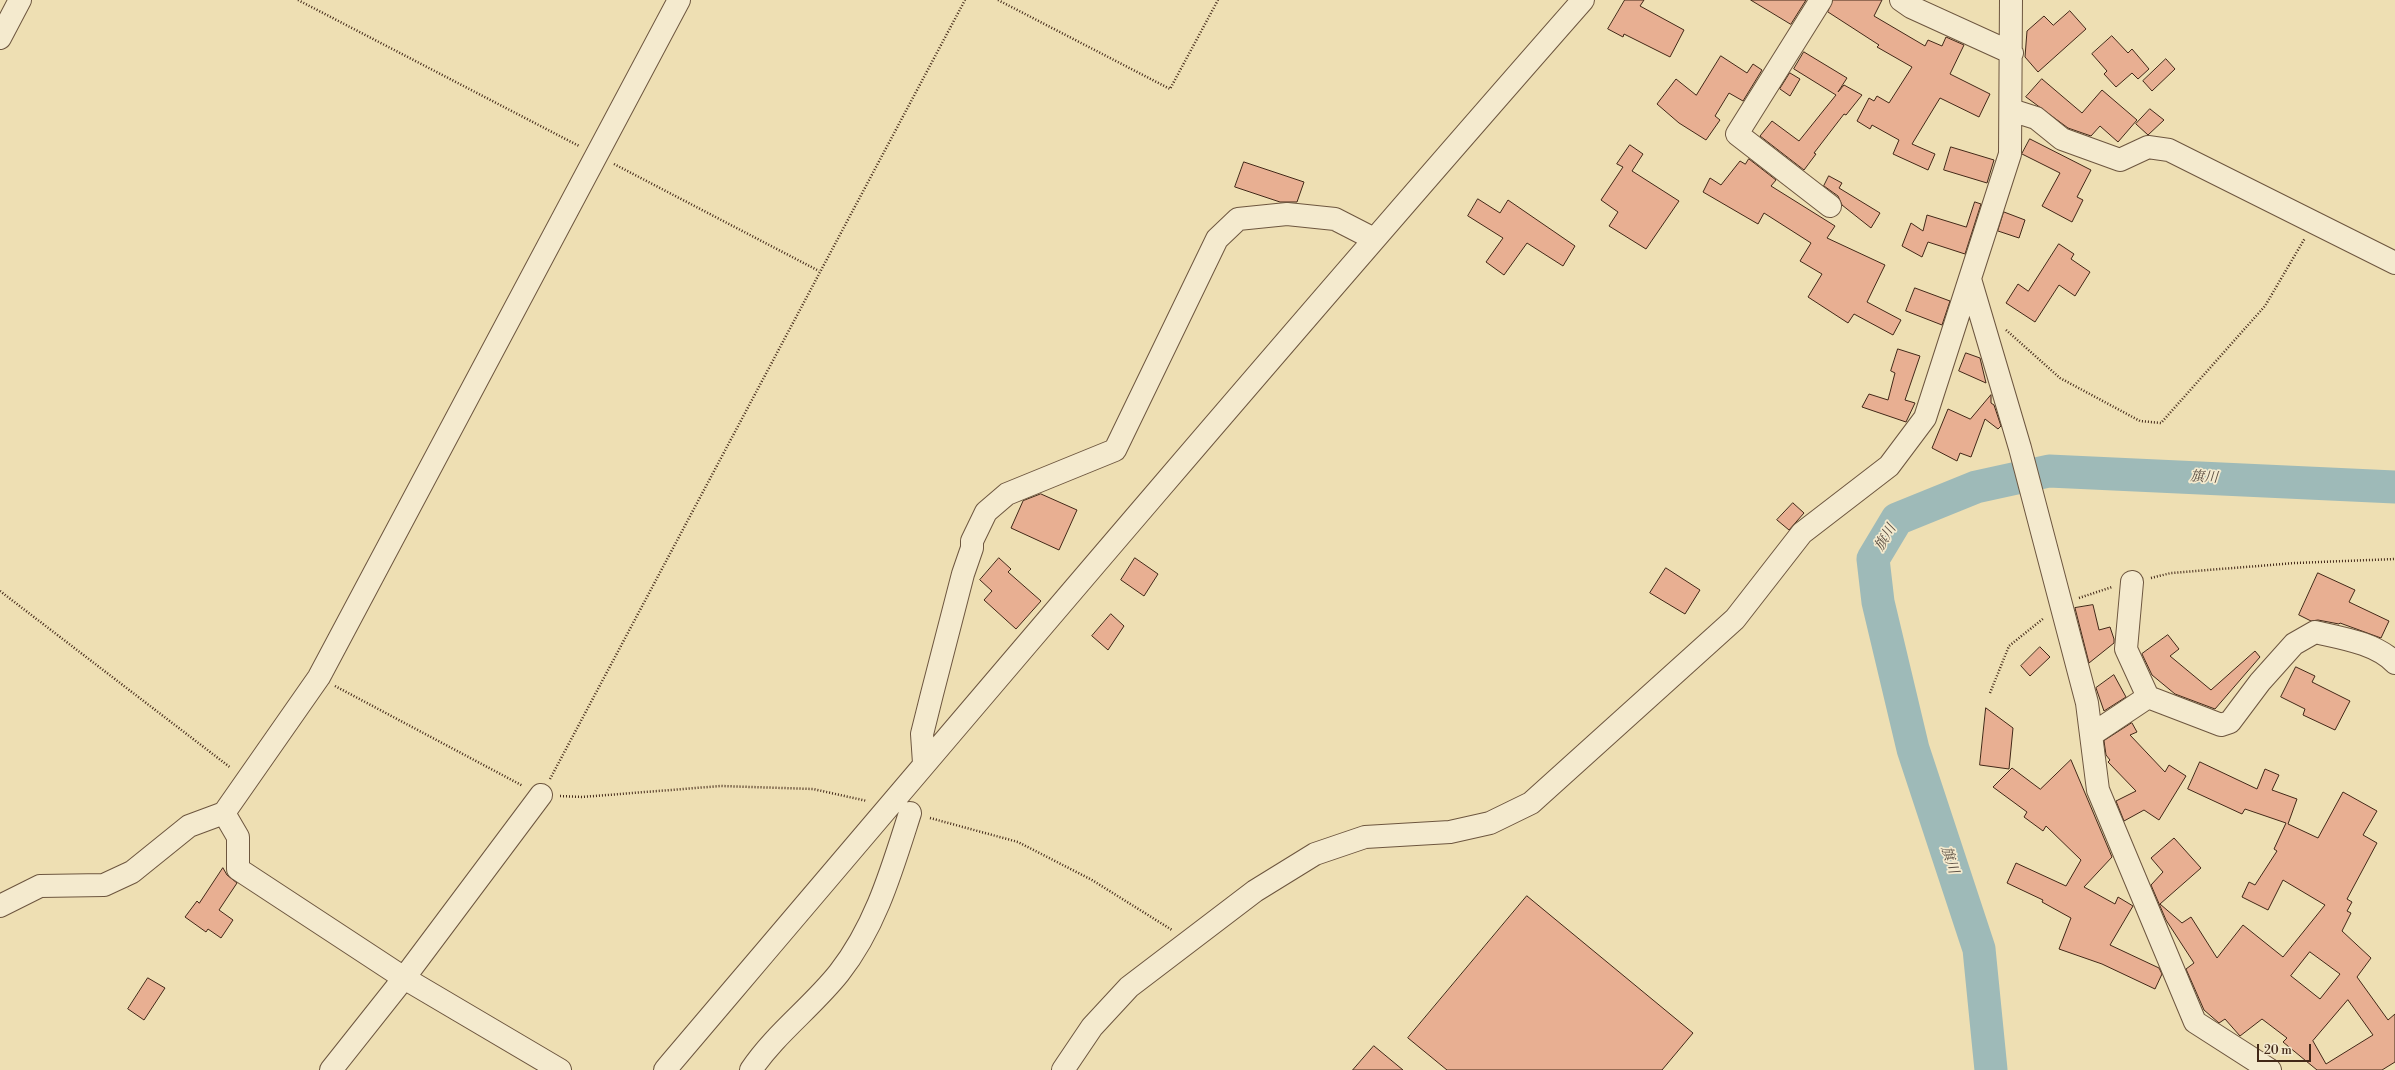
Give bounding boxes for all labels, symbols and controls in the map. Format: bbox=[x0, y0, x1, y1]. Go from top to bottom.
water label: 旗川 bbox=[2190, 469, 2218, 487]
water label: 旗川 bbox=[1872, 522, 1900, 554]
water label: 旗川 bbox=[1937, 844, 1961, 876]
scale bar bbox=[2259, 1036, 2313, 1062]
text: 20 m bbox=[2264, 1043, 2292, 1058]

